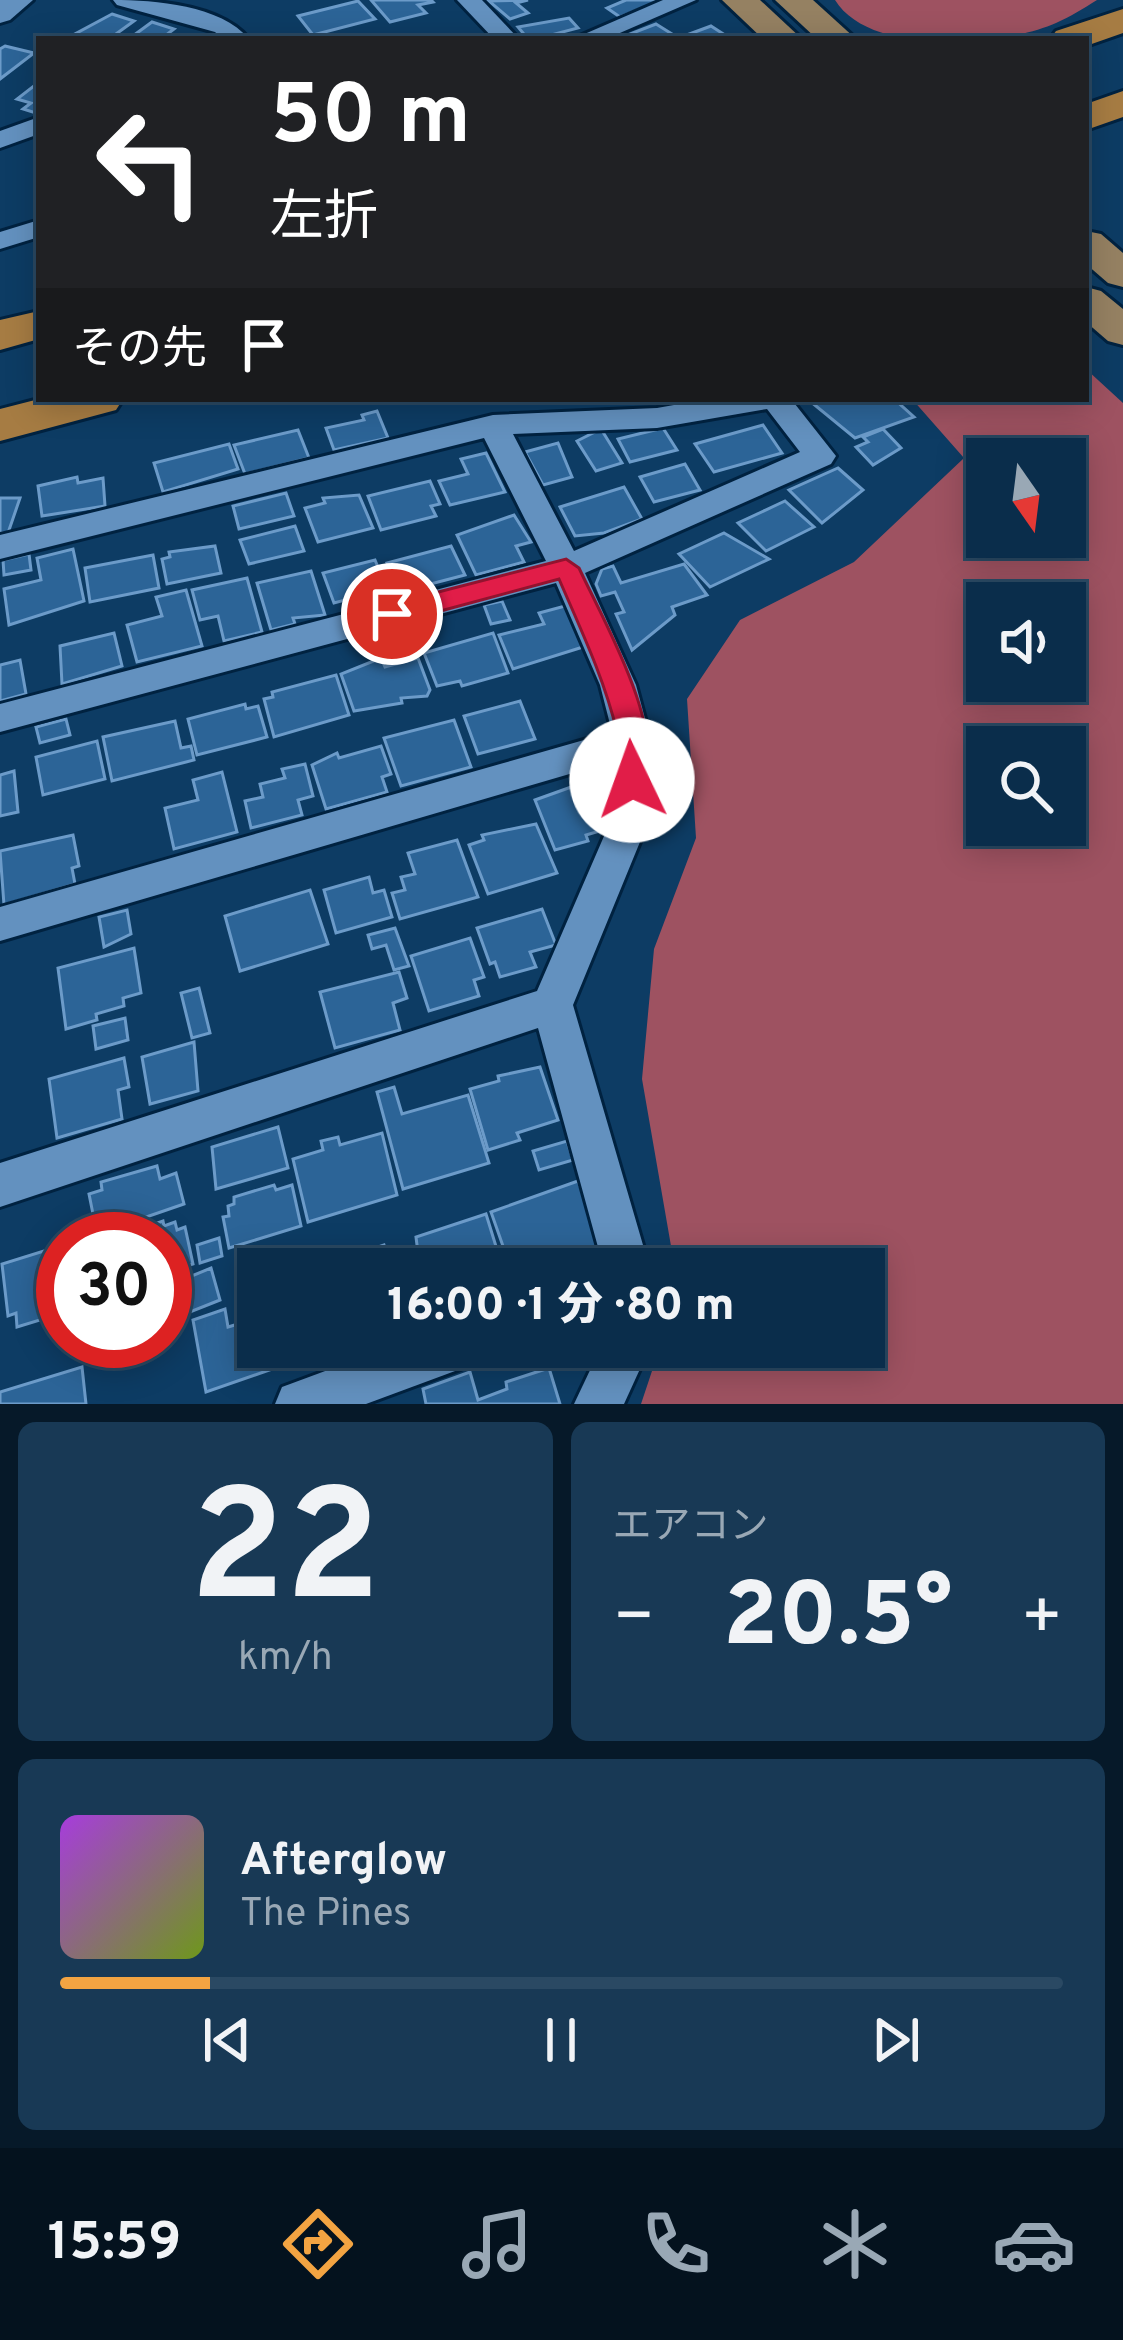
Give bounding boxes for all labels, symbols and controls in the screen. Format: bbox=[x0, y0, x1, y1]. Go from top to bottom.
text: 50 m bbox=[270, 67, 471, 173]
icon: left bbox=[72, 84, 228, 240]
text: 左折 bbox=[270, 186, 378, 255]
icon: arrive bbox=[231, 312, 297, 378]
text: その先 bbox=[72, 323, 207, 380]
north arrow bbox=[966, 438, 1086, 558]
map controls bbox=[966, 438, 1086, 846]
pin bbox=[341, 563, 443, 665]
icon: arrive bbox=[359, 581, 425, 647]
button: sound bbox=[966, 582, 1086, 702]
position arrow bbox=[569, 717, 695, 843]
button: search bbox=[966, 726, 1086, 846]
speed limit sign: 30 bbox=[36, 1212, 192, 1368]
text: 16:00 · 1 分 · 80 m bbox=[387, 1279, 735, 1336]
text: 22 bbox=[190, 1458, 381, 1656]
text: エアコン bbox=[613, 1504, 769, 1553]
text: 20.5° bbox=[723, 1564, 952, 1677]
text: − bbox=[613, 1579, 655, 1662]
text: + bbox=[1020, 1579, 1063, 1662]
text: km/h bbox=[238, 1635, 333, 1684]
text: Afterglow bbox=[240, 1834, 447, 1891]
text: The Pines bbox=[240, 1891, 411, 1940]
icon: previous bbox=[194, 2007, 260, 2073]
icon: pause bbox=[528, 2007, 594, 2073]
icon: next bbox=[863, 2007, 929, 2073]
icon: directions bbox=[276, 2202, 360, 2286]
icon: music bbox=[455, 2202, 539, 2286]
icon: phone bbox=[634, 2202, 718, 2286]
icon: climate bbox=[813, 2202, 897, 2286]
icon: car bbox=[992, 2202, 1076, 2286]
text: 15:59 bbox=[47, 2210, 181, 2279]

